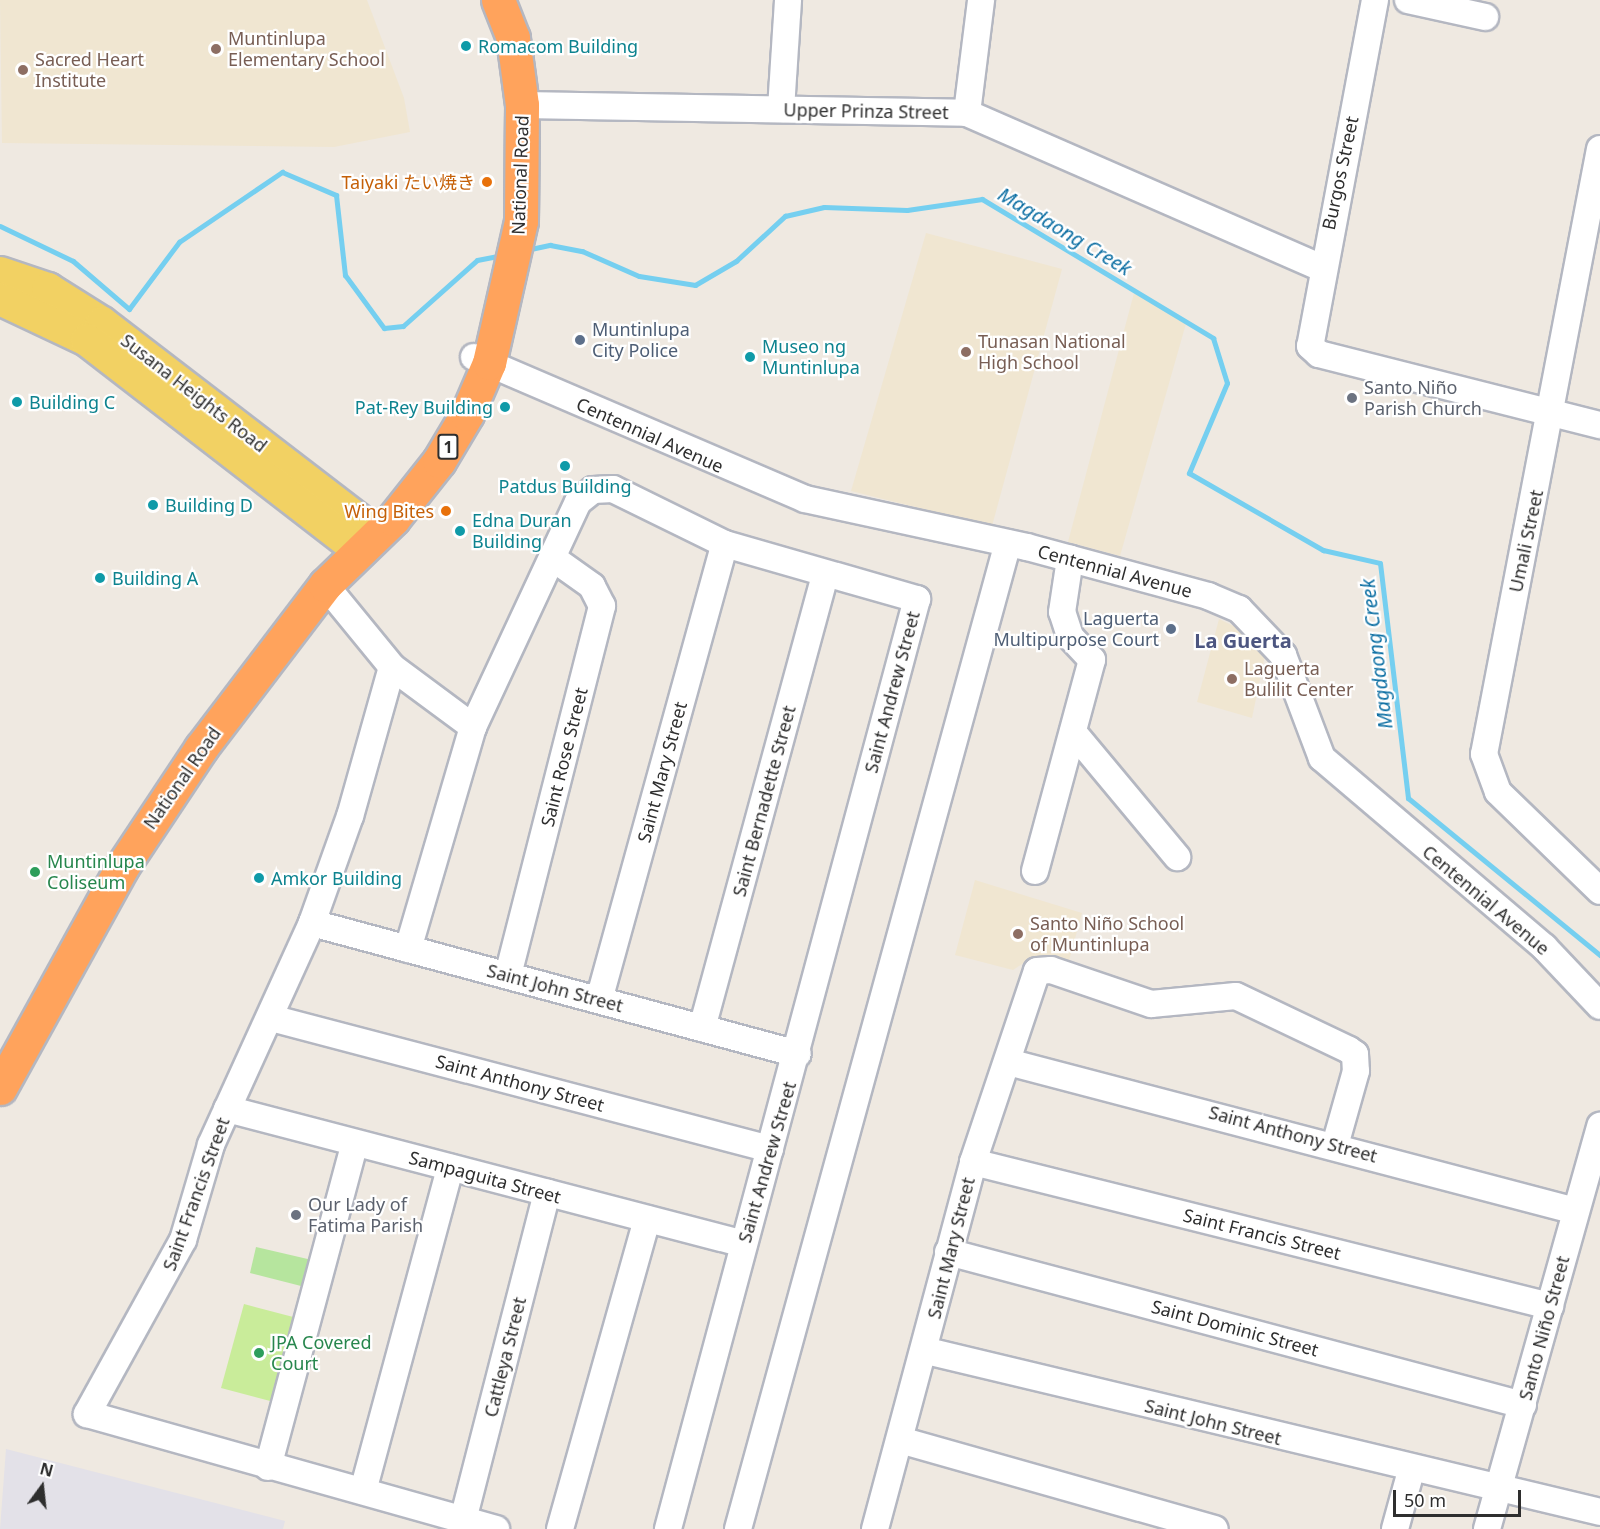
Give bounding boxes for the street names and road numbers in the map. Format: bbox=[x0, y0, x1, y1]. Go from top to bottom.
street label: Upper Prinza Street bbox=[783, 99, 949, 123]
street label: Burgos Street bbox=[1317, 114, 1363, 232]
street label: National Road bbox=[507, 115, 533, 235]
street label: Susana Heights Road bbox=[117, 329, 271, 457]
street label: Centennial Avenue bbox=[573, 393, 727, 477]
road number: 1 bbox=[436, 434, 460, 460]
street label: Umali Street bbox=[1505, 488, 1547, 594]
street label: Centennial Avenue bbox=[1036, 540, 1194, 602]
street label: Saint Andrew Street bbox=[860, 609, 924, 775]
street label: Saint Rose Street bbox=[536, 685, 592, 829]
street label: Saint Mary Street bbox=[633, 699, 691, 845]
street label: Saint Bernadette Street bbox=[728, 703, 800, 899]
street label: National Road bbox=[139, 723, 225, 833]
street label: Centennial Avenue bbox=[1418, 841, 1554, 959]
street label: Saint John Street bbox=[485, 959, 625, 1017]
street label: Saint Anthony Street bbox=[434, 1050, 606, 1116]
street label: Saint Andrew Street bbox=[734, 1079, 800, 1245]
street label: Saint Anthony Street bbox=[1207, 1101, 1379, 1167]
street label: Saint Francis Street bbox=[158, 1114, 234, 1274]
street label: Sampaguita Street bbox=[407, 1146, 563, 1208]
street label: Saint Mary Street bbox=[923, 1175, 979, 1321]
street label: Saint Francis Street bbox=[1181, 1204, 1343, 1264]
street label: Santo Niño Street bbox=[1514, 1254, 1574, 1402]
street label: Cattleya Street bbox=[480, 1295, 530, 1419]
street label: Saint Dominic Street bbox=[1149, 1295, 1321, 1361]
street label: Saint John Street bbox=[1143, 1395, 1283, 1449]

